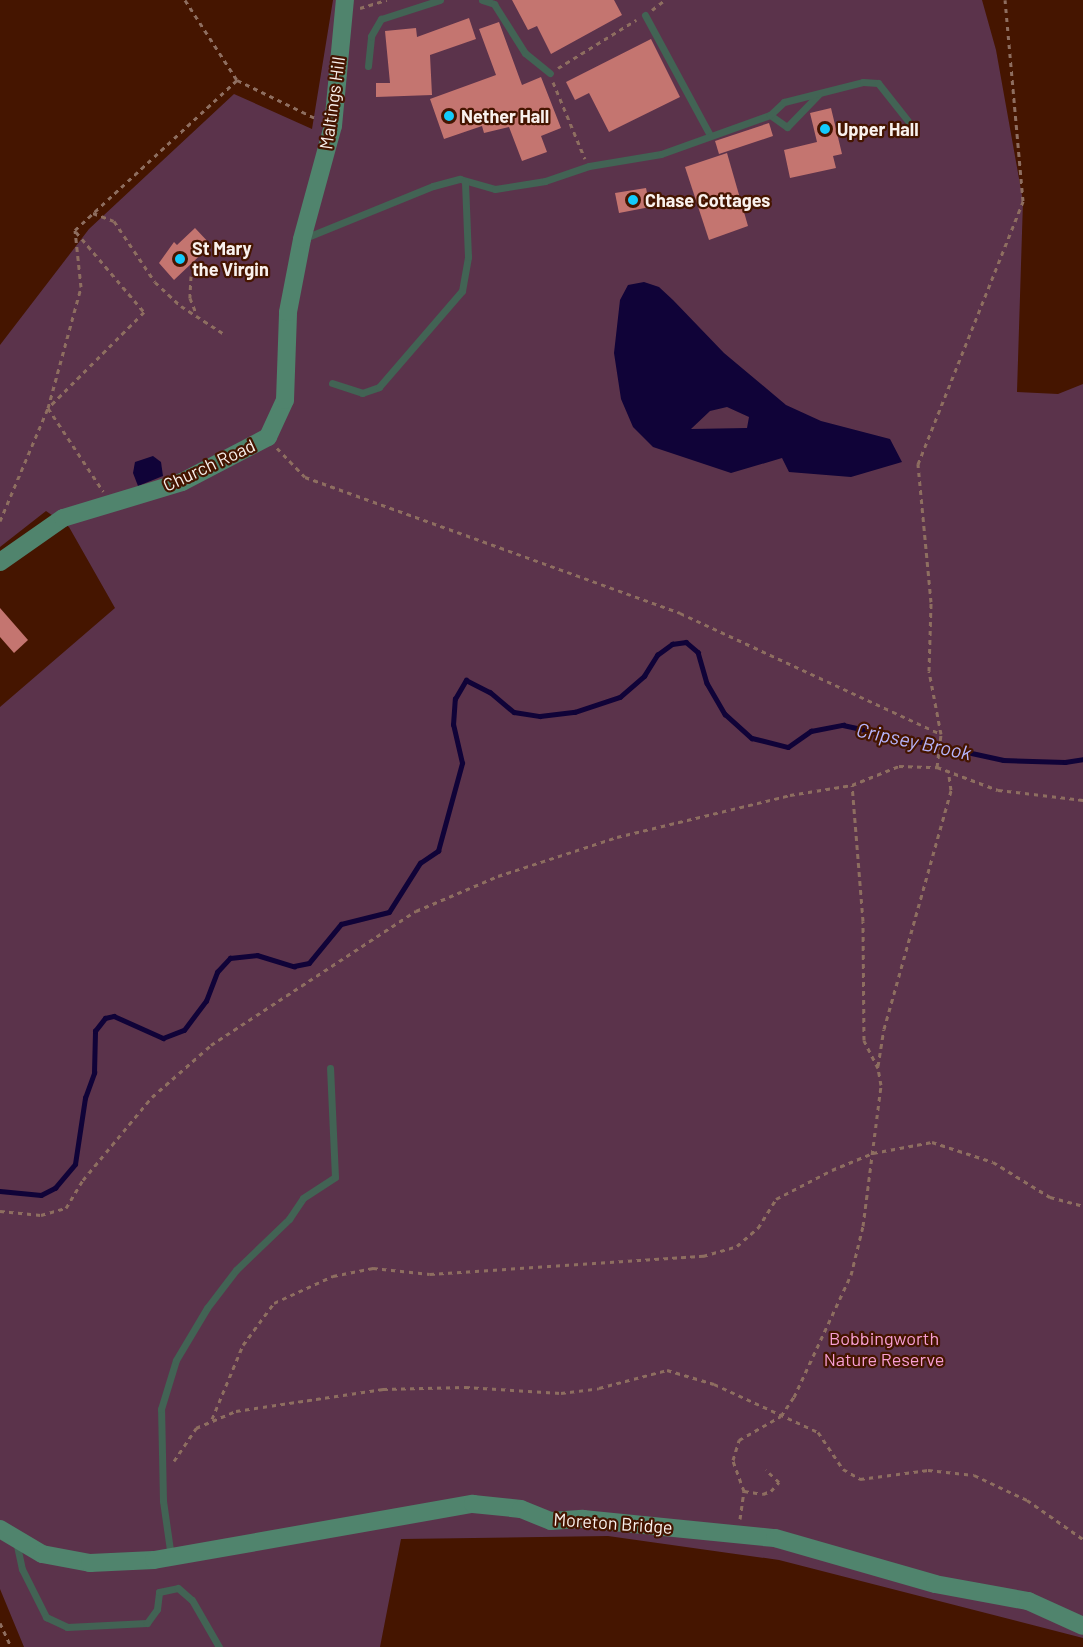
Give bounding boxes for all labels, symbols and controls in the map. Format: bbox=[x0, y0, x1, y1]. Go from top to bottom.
street label: Maltings Hill bbox=[315, 55, 349, 151]
place label: Nether Hall bbox=[461, 105, 549, 127]
marker: Nether Hall bbox=[442, 109, 456, 123]
place label: Upper Hall bbox=[837, 118, 919, 140]
marker: Upper Hall bbox=[818, 122, 832, 136]
place label: Chase Cottages bbox=[645, 189, 770, 211]
marker: Chase Cottages bbox=[626, 193, 640, 207]
place label: St Mary the Virgin bbox=[192, 238, 269, 280]
marker: St Mary the Virgin bbox=[173, 252, 187, 266]
street label: Church Road bbox=[159, 434, 259, 496]
water label: Cripsey Brook bbox=[854, 717, 974, 765]
park label: Bobbingworth Nature Reserve bbox=[824, 1328, 944, 1370]
street label: Moreton Bridge bbox=[553, 1508, 673, 1538]

